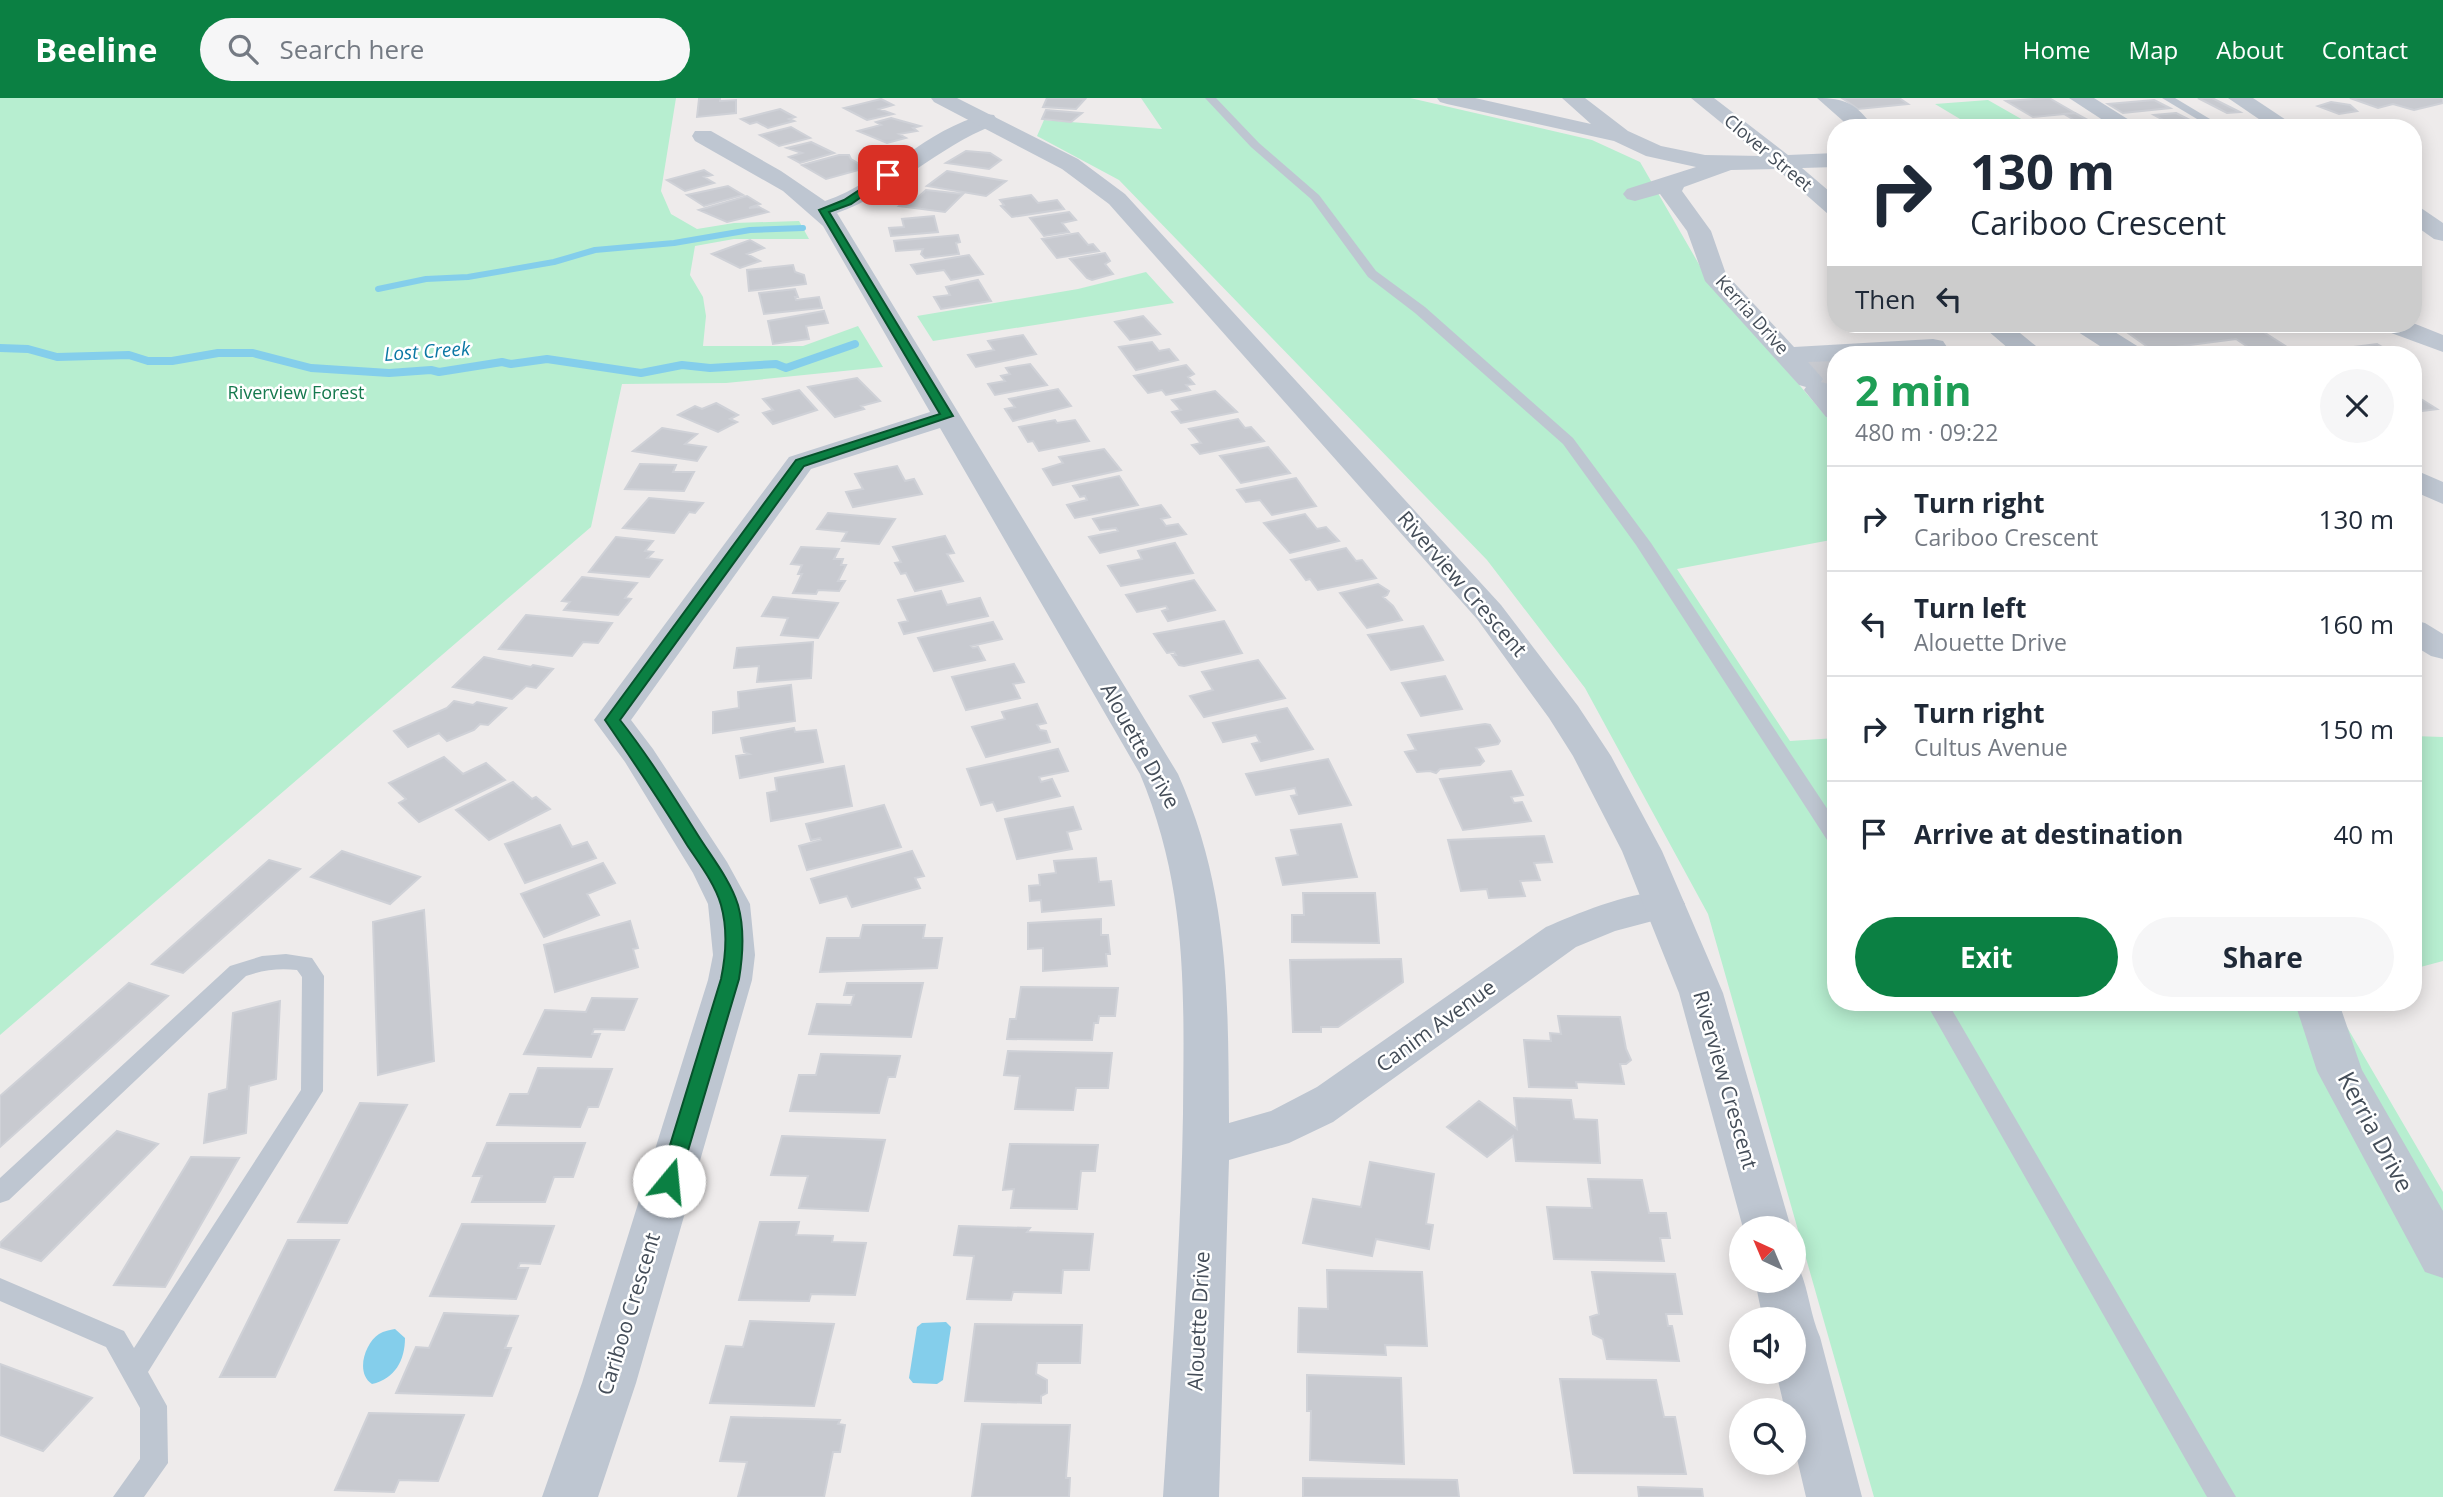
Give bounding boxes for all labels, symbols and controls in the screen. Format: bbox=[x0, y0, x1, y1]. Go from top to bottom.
search box bbox=[200, 18, 690, 81]
text: Beeline bbox=[35, 27, 158, 72]
icon: search bbox=[224, 30, 262, 68]
text: Search here bbox=[280, 31, 424, 67]
text: Home bbox=[2023, 33, 2091, 66]
text: Map bbox=[2129, 33, 2178, 66]
text: About bbox=[2216, 33, 2284, 66]
text: Contact bbox=[2322, 33, 2408, 66]
street label: Clover Street bbox=[1720, 108, 1818, 196]
text: 130 m bbox=[1970, 138, 2115, 204]
pin bbox=[858, 145, 918, 205]
icon: right bbox=[1855, 147, 1946, 238]
icon: arrive bbox=[869, 156, 907, 194]
text: Cariboo Crescent bbox=[1970, 201, 2226, 244]
street label: Kerria Drive bbox=[1711, 269, 1795, 359]
icon: left bbox=[1930, 280, 1968, 318]
text: Then bbox=[1855, 281, 1916, 317]
water label: Lost Creek bbox=[383, 335, 472, 367]
text: 2 min bbox=[1855, 361, 1972, 418]
button: close bbox=[2320, 369, 2394, 443]
park label: Riverview Forest bbox=[228, 380, 364, 404]
text: 480 m · 09:22 bbox=[1855, 416, 1998, 448]
text: Turn right bbox=[1914, 485, 2045, 521]
icon: right bbox=[1855, 500, 1893, 538]
text: 130 m bbox=[2319, 501, 2394, 537]
street label: Riverview Crescent bbox=[1392, 505, 1534, 662]
text: Cariboo Crescent bbox=[1914, 521, 2098, 553]
text: Turn left bbox=[1914, 590, 2026, 626]
icon: left bbox=[1855, 605, 1893, 643]
text: 160 m bbox=[2319, 606, 2394, 642]
text: Alouette Drive bbox=[1914, 626, 2067, 658]
street label: Alouette Drive bbox=[1095, 678, 1187, 813]
text: Turn right bbox=[1914, 695, 2045, 731]
icon: right bbox=[1855, 710, 1893, 748]
text: 150 m bbox=[2319, 711, 2394, 747]
text: Cultus Avenue bbox=[1914, 731, 2068, 763]
icon: arrive bbox=[1855, 815, 1893, 853]
text: Arrive at destination bbox=[1914, 816, 2183, 852]
text: 40 m bbox=[2333, 816, 2394, 852]
button: Exit bbox=[1855, 917, 2118, 997]
button: Share bbox=[2132, 917, 2394, 997]
street label: Canim Avenue bbox=[1370, 972, 1501, 1078]
street label: Riverview Crescent bbox=[1687, 987, 1765, 1172]
street label: Kerria Drive bbox=[2331, 1065, 2422, 1197]
position arrow bbox=[632, 1144, 706, 1218]
north arrow bbox=[1729, 1216, 1806, 1293]
map controls bbox=[1729, 1216, 1806, 1475]
street label: Cariboo Crescent bbox=[590, 1229, 666, 1398]
street label: Alouette Drive bbox=[1180, 1251, 1216, 1391]
button: sound bbox=[1729, 1307, 1806, 1384]
button: search bbox=[1729, 1398, 1806, 1475]

